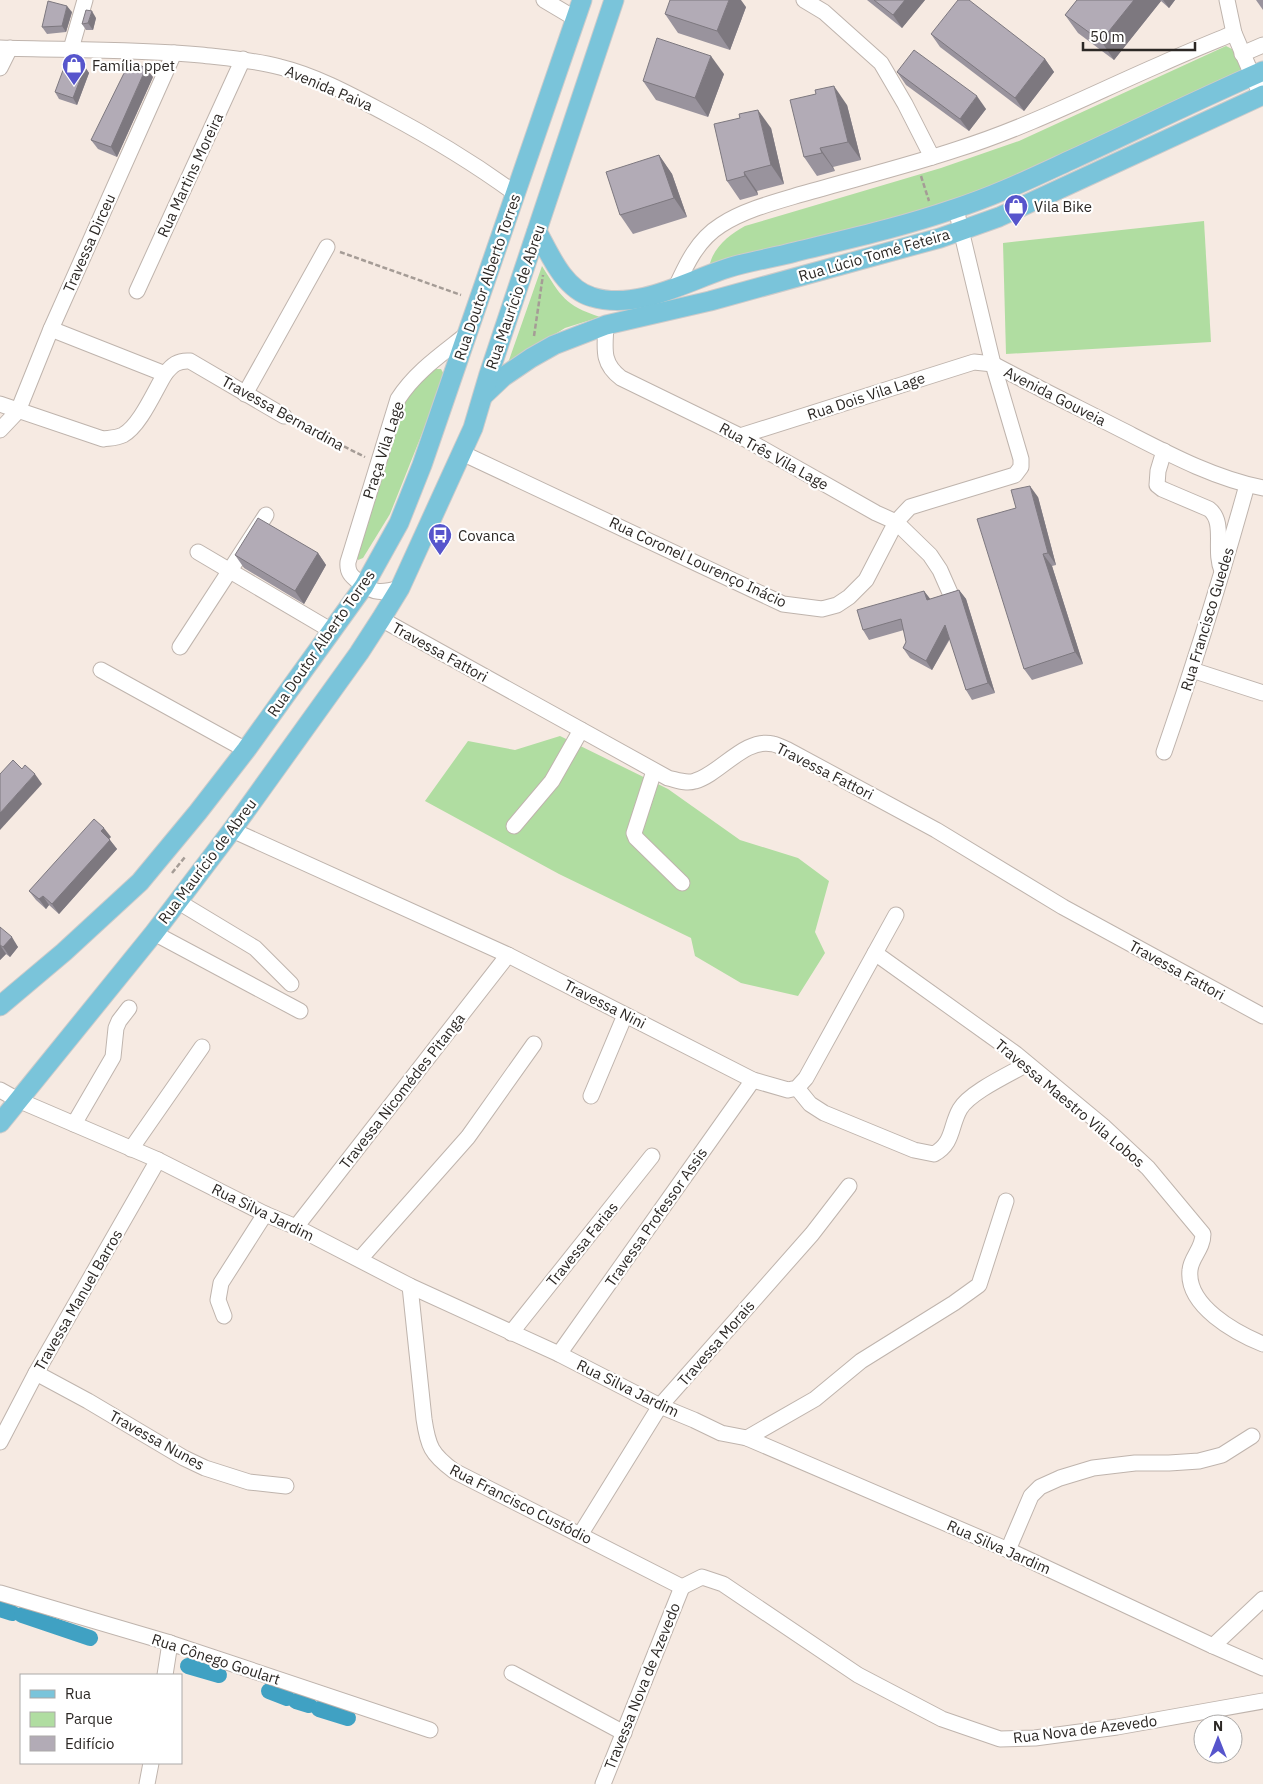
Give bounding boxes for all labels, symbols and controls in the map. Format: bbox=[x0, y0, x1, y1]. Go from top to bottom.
scale bar bbox=[1083, 20, 1196, 52]
text: 50 m bbox=[1090, 27, 1125, 46]
shop icon: Família ppet bbox=[61, 52, 87, 86]
place label: Família ppet bbox=[92, 56, 175, 75]
street label: Avenida Paiva bbox=[282, 61, 376, 115]
street label: Rua Martins Moreira bbox=[153, 110, 227, 240]
street label: Travessa Dirceu bbox=[59, 191, 119, 295]
street label: Rua Doutor Alberto Torres bbox=[450, 191, 524, 363]
shop icon: Vila Bike bbox=[1003, 193, 1029, 227]
place label: Vila Bike bbox=[1034, 197, 1092, 216]
street label: Rua Maurício de Abreu bbox=[481, 222, 549, 372]
street label: Rua Lúcio Tomé Feteira bbox=[796, 224, 952, 286]
street label: Avenida Gouveia bbox=[1001, 362, 1109, 430]
street label: Rua Dois Vila Lage bbox=[805, 368, 927, 424]
street label: Travessa Bernardina bbox=[218, 371, 348, 455]
street label: Praça Vila Lage bbox=[358, 399, 408, 501]
street label: Rua Três Vila Lage bbox=[716, 418, 832, 494]
street label: Rua Coronel Lourenço Inácio bbox=[606, 512, 790, 612]
bus stop icon: Covanca bbox=[427, 522, 453, 556]
place label: Covanca bbox=[458, 526, 515, 545]
street label: Rua Francisco Guedes bbox=[1176, 545, 1238, 693]
street label: Rua Doutor Alberto Torres bbox=[263, 566, 379, 720]
street label: Travessa Fattori bbox=[389, 618, 491, 686]
street label: Travessa Fattori bbox=[773, 738, 877, 804]
street label: Rua Maurício de Abreu bbox=[154, 795, 260, 927]
street label: Travessa Fattori bbox=[1126, 936, 1228, 1004]
street label: Travessa Nini bbox=[561, 975, 649, 1033]
street label: Travessa Nicomédes Pitanga bbox=[335, 1009, 469, 1173]
street label: Travessa Maestro Vila Lobos bbox=[991, 1035, 1149, 1171]
street label: Travessa Professor Assis bbox=[601, 1144, 711, 1290]
street label: Rua Silva Jardim bbox=[209, 1179, 317, 1245]
street label: Travessa Farias bbox=[542, 1198, 622, 1290]
street label: Travessa Manuel Barros bbox=[30, 1226, 126, 1374]
street label: Travessa Morais bbox=[673, 1296, 759, 1390]
street label: Rua Silva Jardim bbox=[574, 1355, 682, 1421]
street label: Travessa Nunes bbox=[106, 1406, 208, 1474]
street label: Rua Francisco Custódio bbox=[447, 1460, 595, 1548]
street label: Rua Silva Jardim bbox=[944, 1516, 1054, 1578]
street label: Travessa Nova de Azevedo bbox=[600, 1600, 684, 1772]
street label: Rua Cônego Goulart bbox=[149, 1629, 283, 1689]
legend bbox=[20, 1674, 182, 1764]
text: Rua bbox=[65, 1684, 91, 1703]
text: Parque bbox=[65, 1709, 113, 1728]
street label: Rua Nova de Azevedo bbox=[1012, 1711, 1158, 1747]
north arrow bbox=[1193, 1714, 1243, 1764]
text: N bbox=[1213, 1717, 1223, 1735]
text: Edifício bbox=[65, 1734, 114, 1753]

